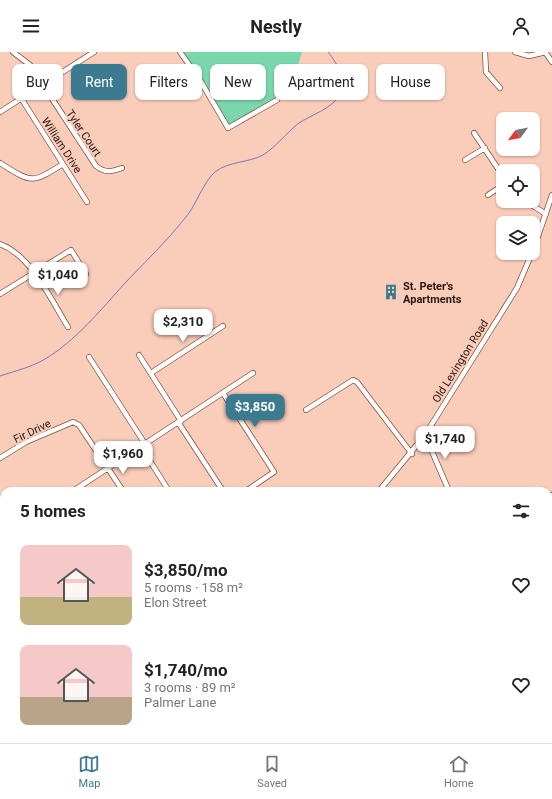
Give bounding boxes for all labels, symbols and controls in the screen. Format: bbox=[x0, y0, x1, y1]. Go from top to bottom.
icon: menu bbox=[20, 15, 42, 37]
icon: person bbox=[510, 15, 532, 37]
text: Nestly bbox=[250, 16, 302, 37]
chip: Buy bbox=[12, 64, 63, 100]
chip: Rent bbox=[71, 64, 127, 100]
chip: Filters bbox=[135, 64, 202, 100]
chip: New bbox=[210, 64, 266, 100]
chip: Apartment bbox=[274, 64, 368, 100]
chip: House bbox=[376, 64, 445, 100]
street label: Tyler Court bbox=[63, 107, 104, 159]
north arrow bbox=[496, 112, 540, 156]
map controls bbox=[496, 112, 540, 260]
street label: William Drive bbox=[39, 115, 84, 176]
button: locate bbox=[496, 164, 540, 208]
button: layers bbox=[496, 216, 540, 260]
pin: $1,040 bbox=[25, 262, 91, 296]
text: $1,040 bbox=[38, 267, 78, 282]
place label: St. Peter's Apartments bbox=[403, 280, 462, 306]
building icon: St. Peter's Apartments bbox=[382, 283, 400, 301]
pin: $2,310 bbox=[150, 309, 216, 343]
text: $2,310 bbox=[163, 314, 203, 329]
street label: Old Lexington Road bbox=[430, 317, 491, 405]
pin: $3,850 bbox=[222, 394, 288, 428]
text: $3,850 bbox=[235, 399, 275, 414]
street label: Fir Drive bbox=[11, 417, 53, 446]
pin: $1,740 bbox=[412, 426, 478, 460]
text: $1,740 bbox=[425, 431, 465, 446]
pin: $1,960 bbox=[90, 441, 156, 475]
text: $1,960 bbox=[103, 446, 143, 461]
icon: filters bbox=[510, 500, 532, 522]
text: 5 homes bbox=[20, 501, 86, 521]
text: $3,850/mo bbox=[144, 560, 228, 580]
icon: home bbox=[52, 561, 100, 609]
icon: heart bbox=[510, 574, 532, 596]
text: 5 rooms · 158 m² bbox=[144, 580, 243, 595]
text: Elon Street bbox=[144, 595, 207, 610]
text: $1,740/mo bbox=[144, 660, 228, 680]
icon: home bbox=[52, 661, 100, 709]
icon: heart bbox=[510, 674, 532, 696]
text: 3 rooms · 89 m² bbox=[144, 680, 236, 695]
text: Palmer Lane bbox=[144, 695, 216, 710]
tab: Map bbox=[78, 753, 100, 790]
tab: Saved bbox=[257, 753, 287, 790]
tab: Home bbox=[444, 753, 474, 790]

